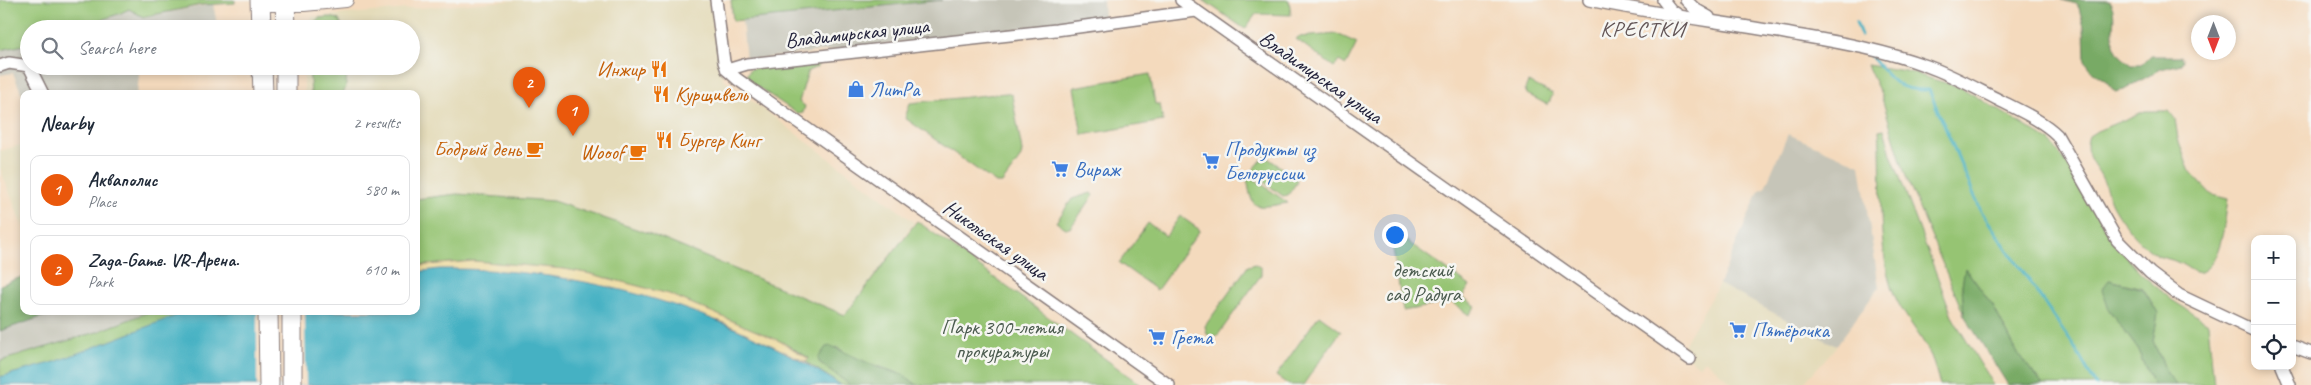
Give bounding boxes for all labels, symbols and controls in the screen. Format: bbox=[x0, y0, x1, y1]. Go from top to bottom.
street label: Владимирская улица bbox=[784, 12, 932, 53]
district label: КРЕСТКИ bbox=[1600, 15, 1689, 43]
north arrow bbox=[2191, 15, 2236, 60]
search box bbox=[20, 20, 420, 75]
street label: Владимирская улица bbox=[1254, 25, 1389, 130]
icon: search bbox=[38, 34, 66, 62]
text: Search here bbox=[78, 36, 155, 60]
place label: Инжир bbox=[597, 56, 647, 82]
restaurant icon: Инжир bbox=[649, 59, 669, 79]
pin: 2 bbox=[513, 67, 545, 108]
place label: ЛитРа bbox=[870, 76, 921, 102]
shop icon: ЛитРа bbox=[846, 79, 866, 99]
place label: Курщивель bbox=[675, 81, 749, 107]
restaurant icon: Курщивель bbox=[651, 84, 671, 104]
pin: 1 bbox=[557, 95, 589, 136]
text: Nearby bbox=[40, 110, 93, 136]
text: 2 results bbox=[353, 113, 400, 133]
place label: Бургер Кинг bbox=[678, 127, 763, 153]
restaurant icon: Бургер Кинг bbox=[654, 130, 674, 150]
place label: Бодрый день bbox=[434, 136, 523, 162]
place label: Продукты из Белоруссии bbox=[1225, 136, 1317, 186]
cafe icon: Бодрый день bbox=[525, 139, 545, 159]
place label: Wooof bbox=[581, 139, 629, 165]
cafe icon: Wooof bbox=[628, 142, 648, 162]
supermarket icon: Продукты из Белоруссии bbox=[1201, 151, 1221, 171]
place label: Вираж bbox=[1074, 156, 1122, 182]
supermarket icon: Вираж bbox=[1050, 159, 1070, 179]
text: Акваполис bbox=[88, 168, 157, 192]
text: 1 bbox=[53, 180, 61, 200]
text: 580 m bbox=[365, 180, 399, 200]
text: Place bbox=[88, 192, 116, 212]
street label: Никольская улица bbox=[938, 194, 1055, 287]
your location bbox=[1382, 222, 1408, 248]
map controls bbox=[2251, 235, 2296, 370]
button: + bbox=[2251, 235, 2296, 280]
text: Zaga-Game. VR-Арена. bbox=[88, 248, 239, 272]
park label: детский сад Радуга bbox=[1385, 257, 1463, 307]
text: 2 bbox=[53, 260, 61, 280]
text: 610 m bbox=[365, 260, 399, 280]
text: Park bbox=[88, 272, 113, 292]
button: − bbox=[2251, 280, 2296, 325]
park label: Парк 300-летия прокуратуры bbox=[941, 314, 1064, 364]
place label: Пятёрочка bbox=[1752, 317, 1831, 343]
supermarket icon: Пятёрочка bbox=[1728, 320, 1748, 340]
place label: Грета bbox=[1171, 324, 1214, 350]
button: locate bbox=[2251, 325, 2296, 370]
supermarket icon: Грета bbox=[1147, 327, 1167, 347]

